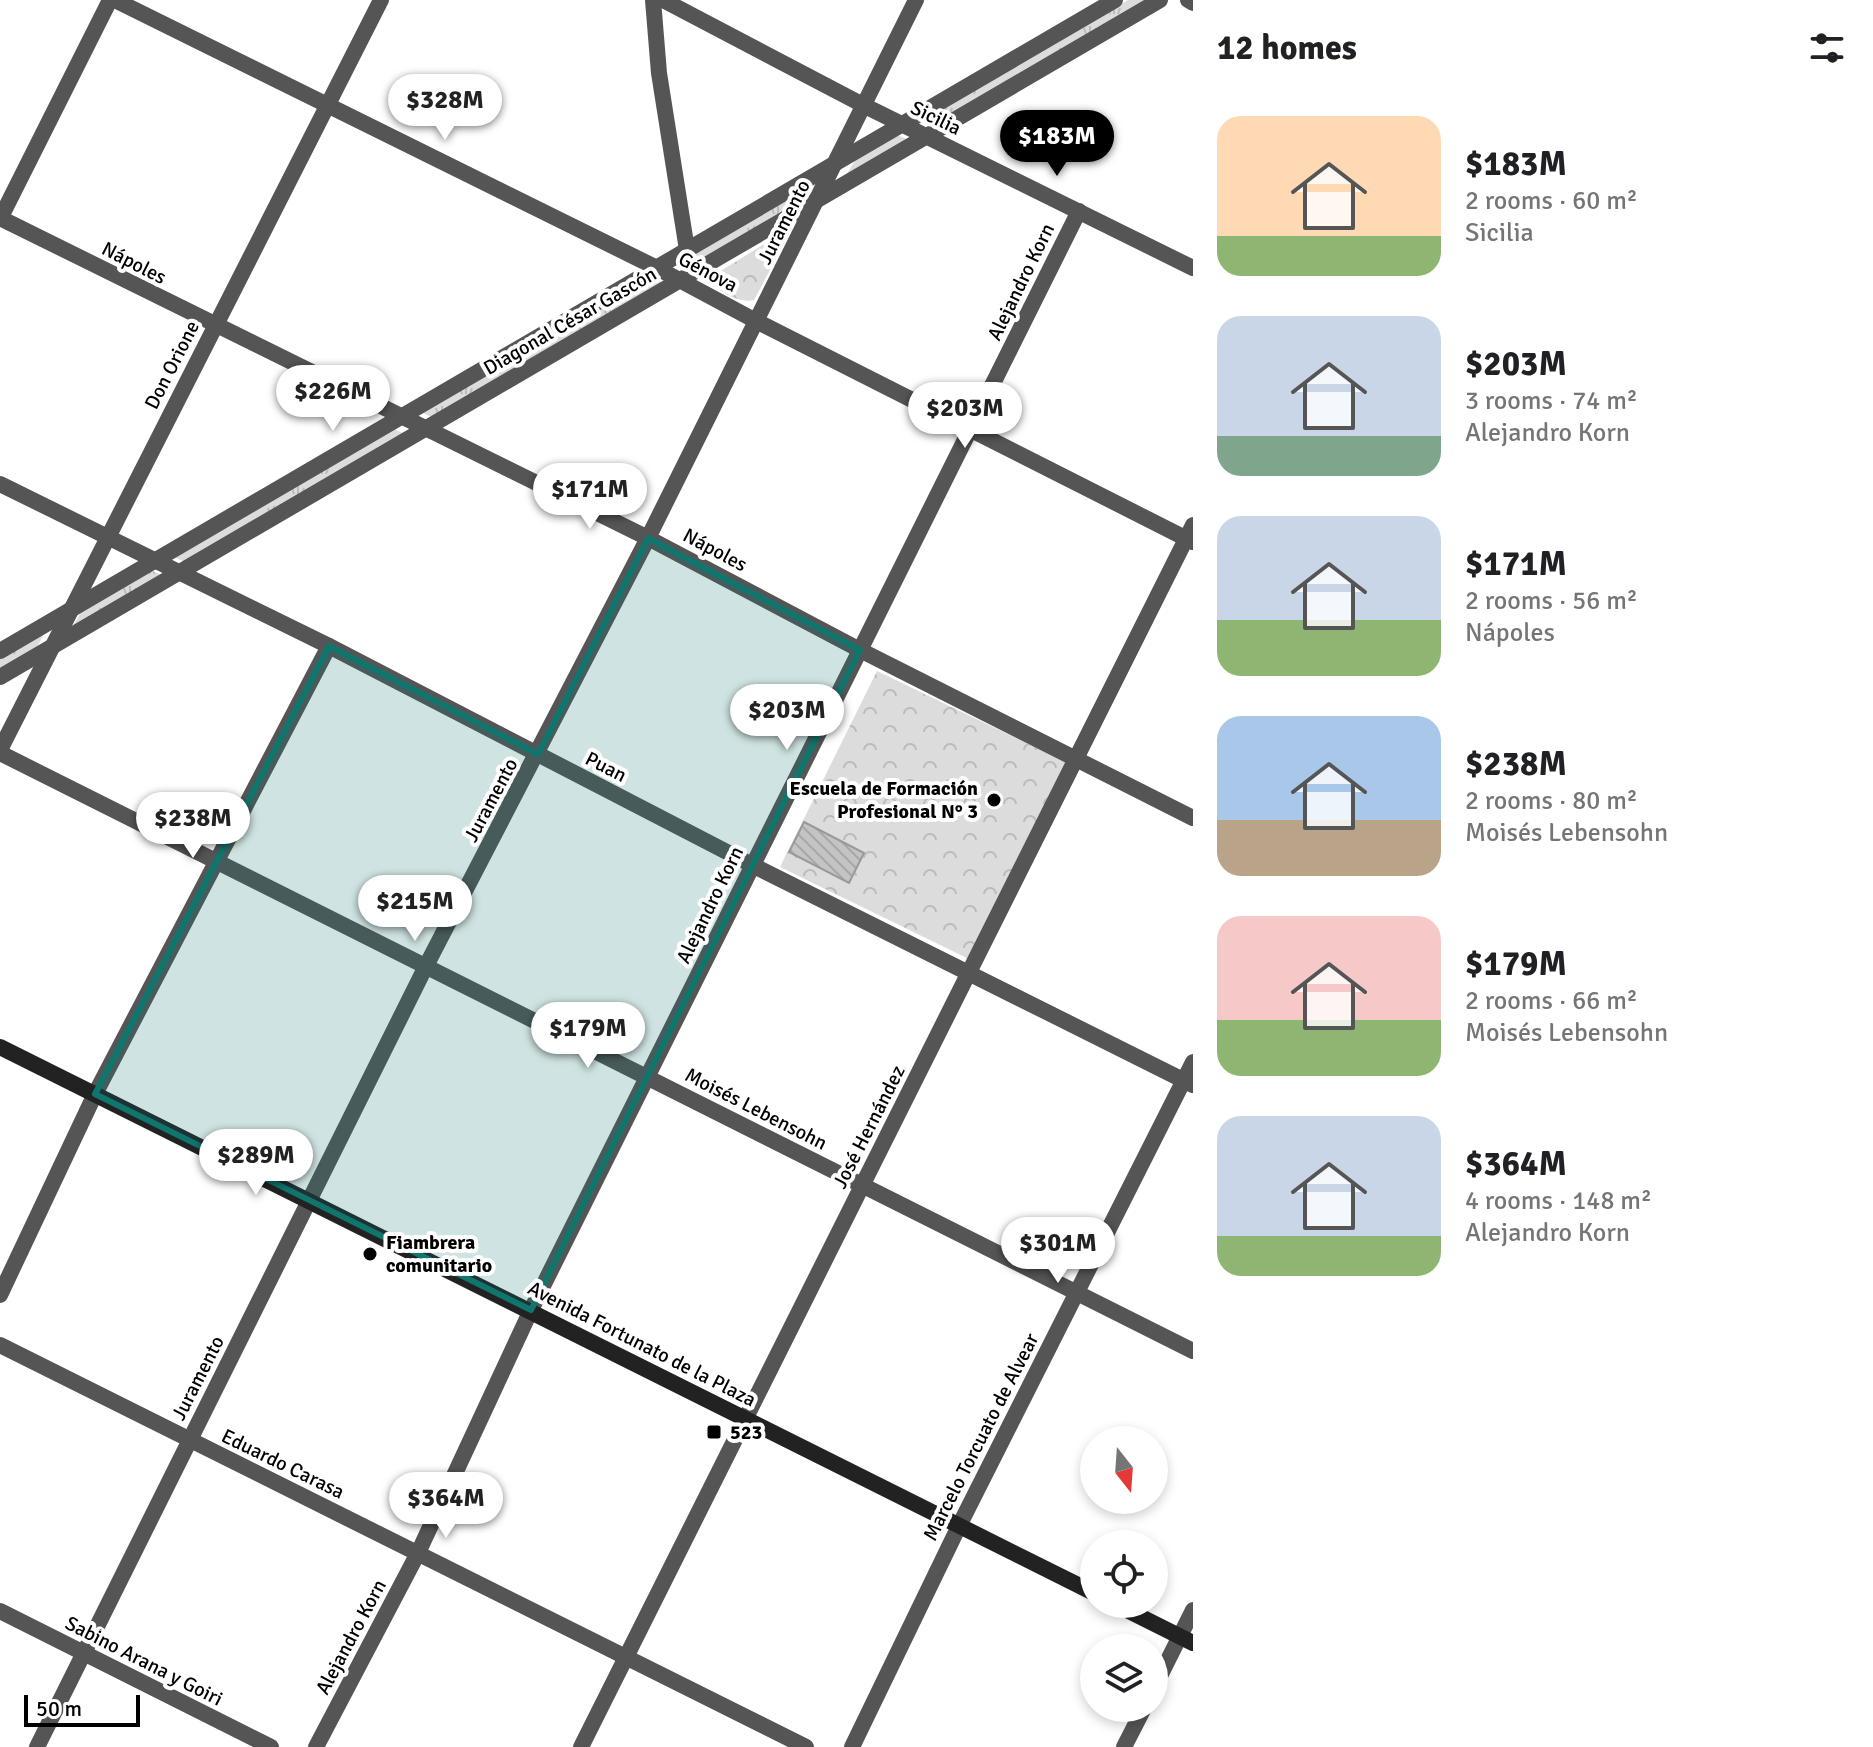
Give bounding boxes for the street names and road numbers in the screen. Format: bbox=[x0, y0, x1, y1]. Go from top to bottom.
street label: Sicilia bbox=[907, 95, 965, 141]
street label: Juramento bbox=[752, 176, 816, 268]
street label: Alejandro Korn bbox=[982, 219, 1060, 345]
street label: Nápoles bbox=[98, 236, 171, 290]
street label: Génova bbox=[674, 246, 742, 298]
street label: Diagonal César Gascón bbox=[479, 261, 661, 381]
street label: Don Orione bbox=[139, 316, 205, 414]
street label: Nápoles bbox=[679, 523, 752, 577]
street label: Puan bbox=[581, 746, 631, 788]
street label: Juramento bbox=[459, 754, 523, 846]
street label: Alejandro Korn bbox=[671, 842, 749, 968]
street label: José Hernández bbox=[827, 1061, 911, 1193]
street label: Moisés Lebensohn bbox=[681, 1062, 831, 1156]
street label: Avenida Fortunato de la Plaza bbox=[524, 1276, 760, 1412]
street label: Marcelo Torcuato de Alvear bbox=[918, 1328, 1045, 1545]
street label: Juramento bbox=[166, 1332, 230, 1424]
street label: Eduardo Carasa bbox=[217, 1423, 349, 1505]
street label: Alejandro Korn bbox=[310, 1575, 392, 1699]
street label: Sabino Arana y Goiri bbox=[61, 1610, 227, 1712]

